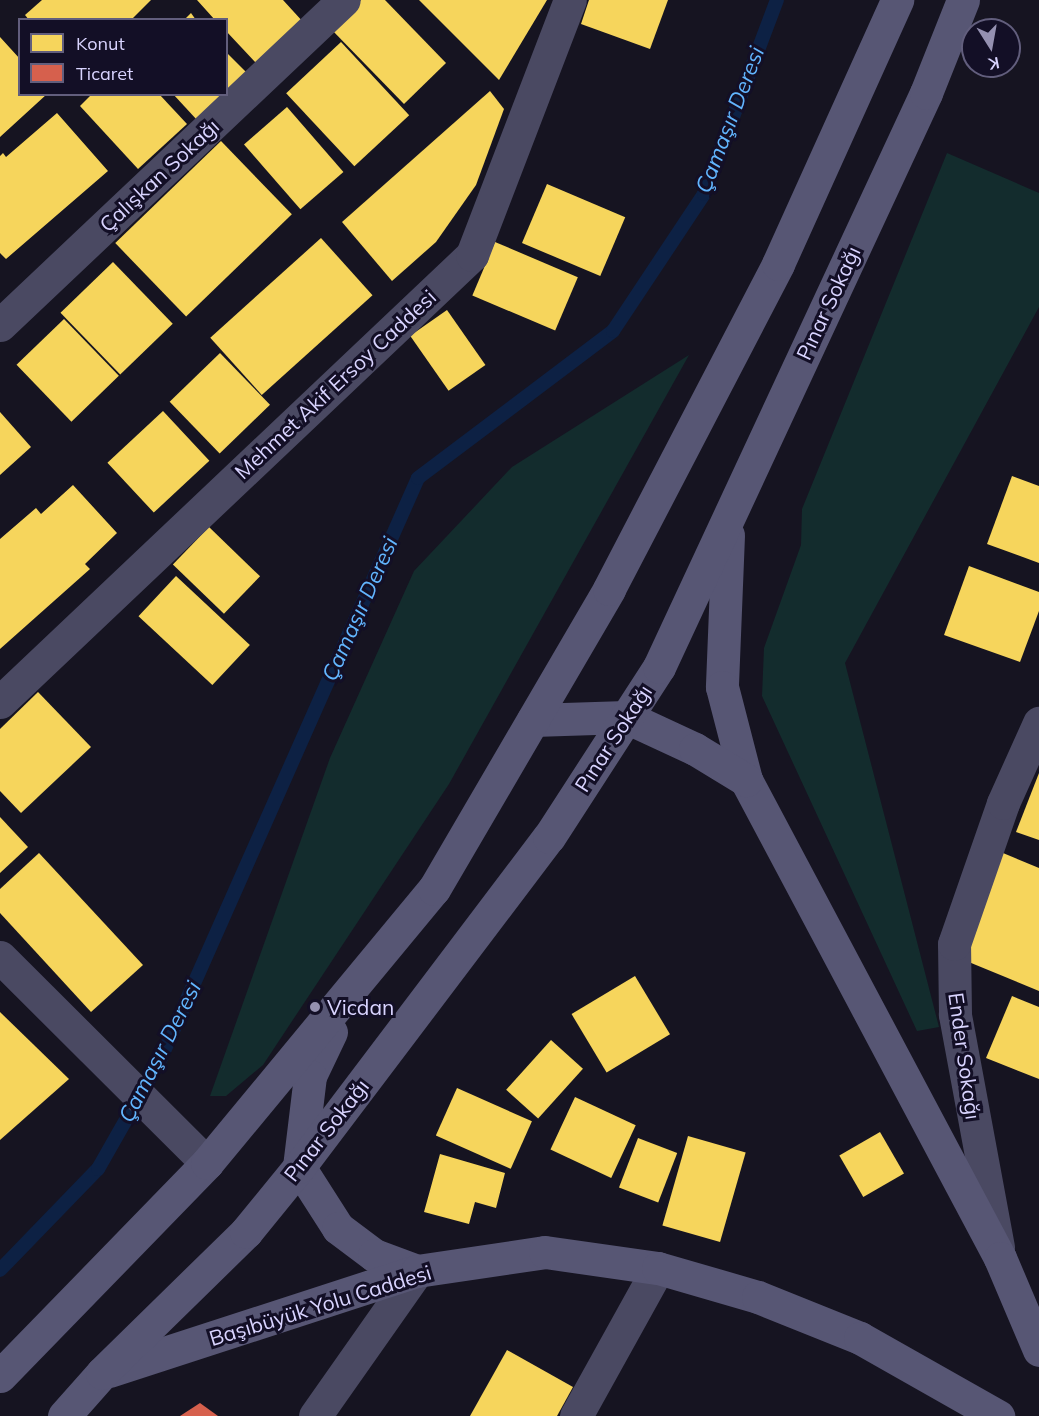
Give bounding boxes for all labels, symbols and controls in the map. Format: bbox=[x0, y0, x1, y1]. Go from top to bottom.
legend bbox=[18, 18, 228, 96]
north arrow bbox=[961, 18, 1021, 78]
text: Konut bbox=[76, 32, 125, 55]
water label: Çamaşır Deresi bbox=[690, 43, 770, 197]
text: K bbox=[987, 53, 1001, 75]
text: Ticaret bbox=[76, 62, 133, 85]
street label: Çalışkan Sokağı bbox=[94, 113, 224, 237]
street label: Pınar Sokağı bbox=[791, 242, 865, 364]
street label: Mehmet Akif Ersoy Caddesi bbox=[229, 284, 441, 484]
water label: Çamaşır Deresi bbox=[316, 533, 404, 685]
street label: Pınar Sokağı bbox=[569, 680, 657, 796]
water label: Çamaşır Deresi bbox=[113, 977, 207, 1127]
street label: Ender Sokağı bbox=[944, 991, 986, 1121]
place label: Vicdan bbox=[327, 994, 394, 1020]
marker: Vicdan bbox=[308, 1000, 322, 1014]
street label: Pınar Sokağı bbox=[278, 1074, 374, 1186]
street label: Başıbüyük Yolu Caddesi bbox=[206, 1259, 434, 1351]

